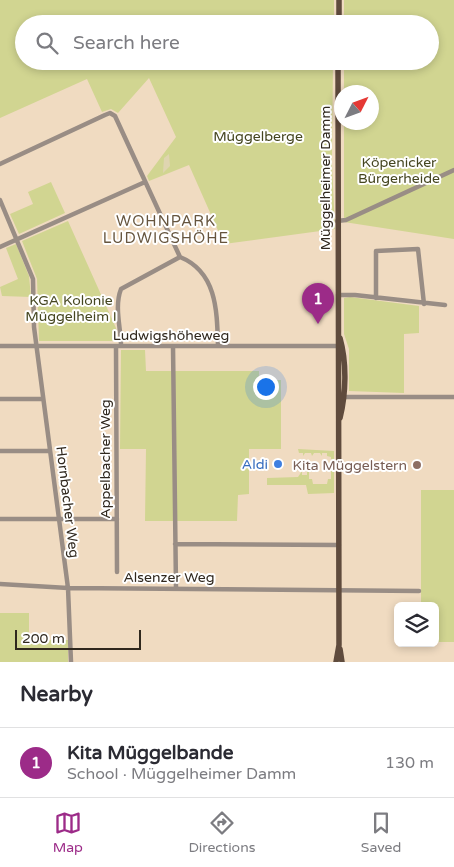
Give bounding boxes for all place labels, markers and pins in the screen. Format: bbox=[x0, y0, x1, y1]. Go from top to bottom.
pin: 1 bbox=[302, 283, 334, 324]
place label: Aldi bbox=[242, 456, 268, 473]
place label: Kita Müggelstern bbox=[293, 457, 407, 474]
marker: Aldi bbox=[272, 458, 284, 470]
marker: Kita Müggelstern bbox=[411, 459, 423, 471]

